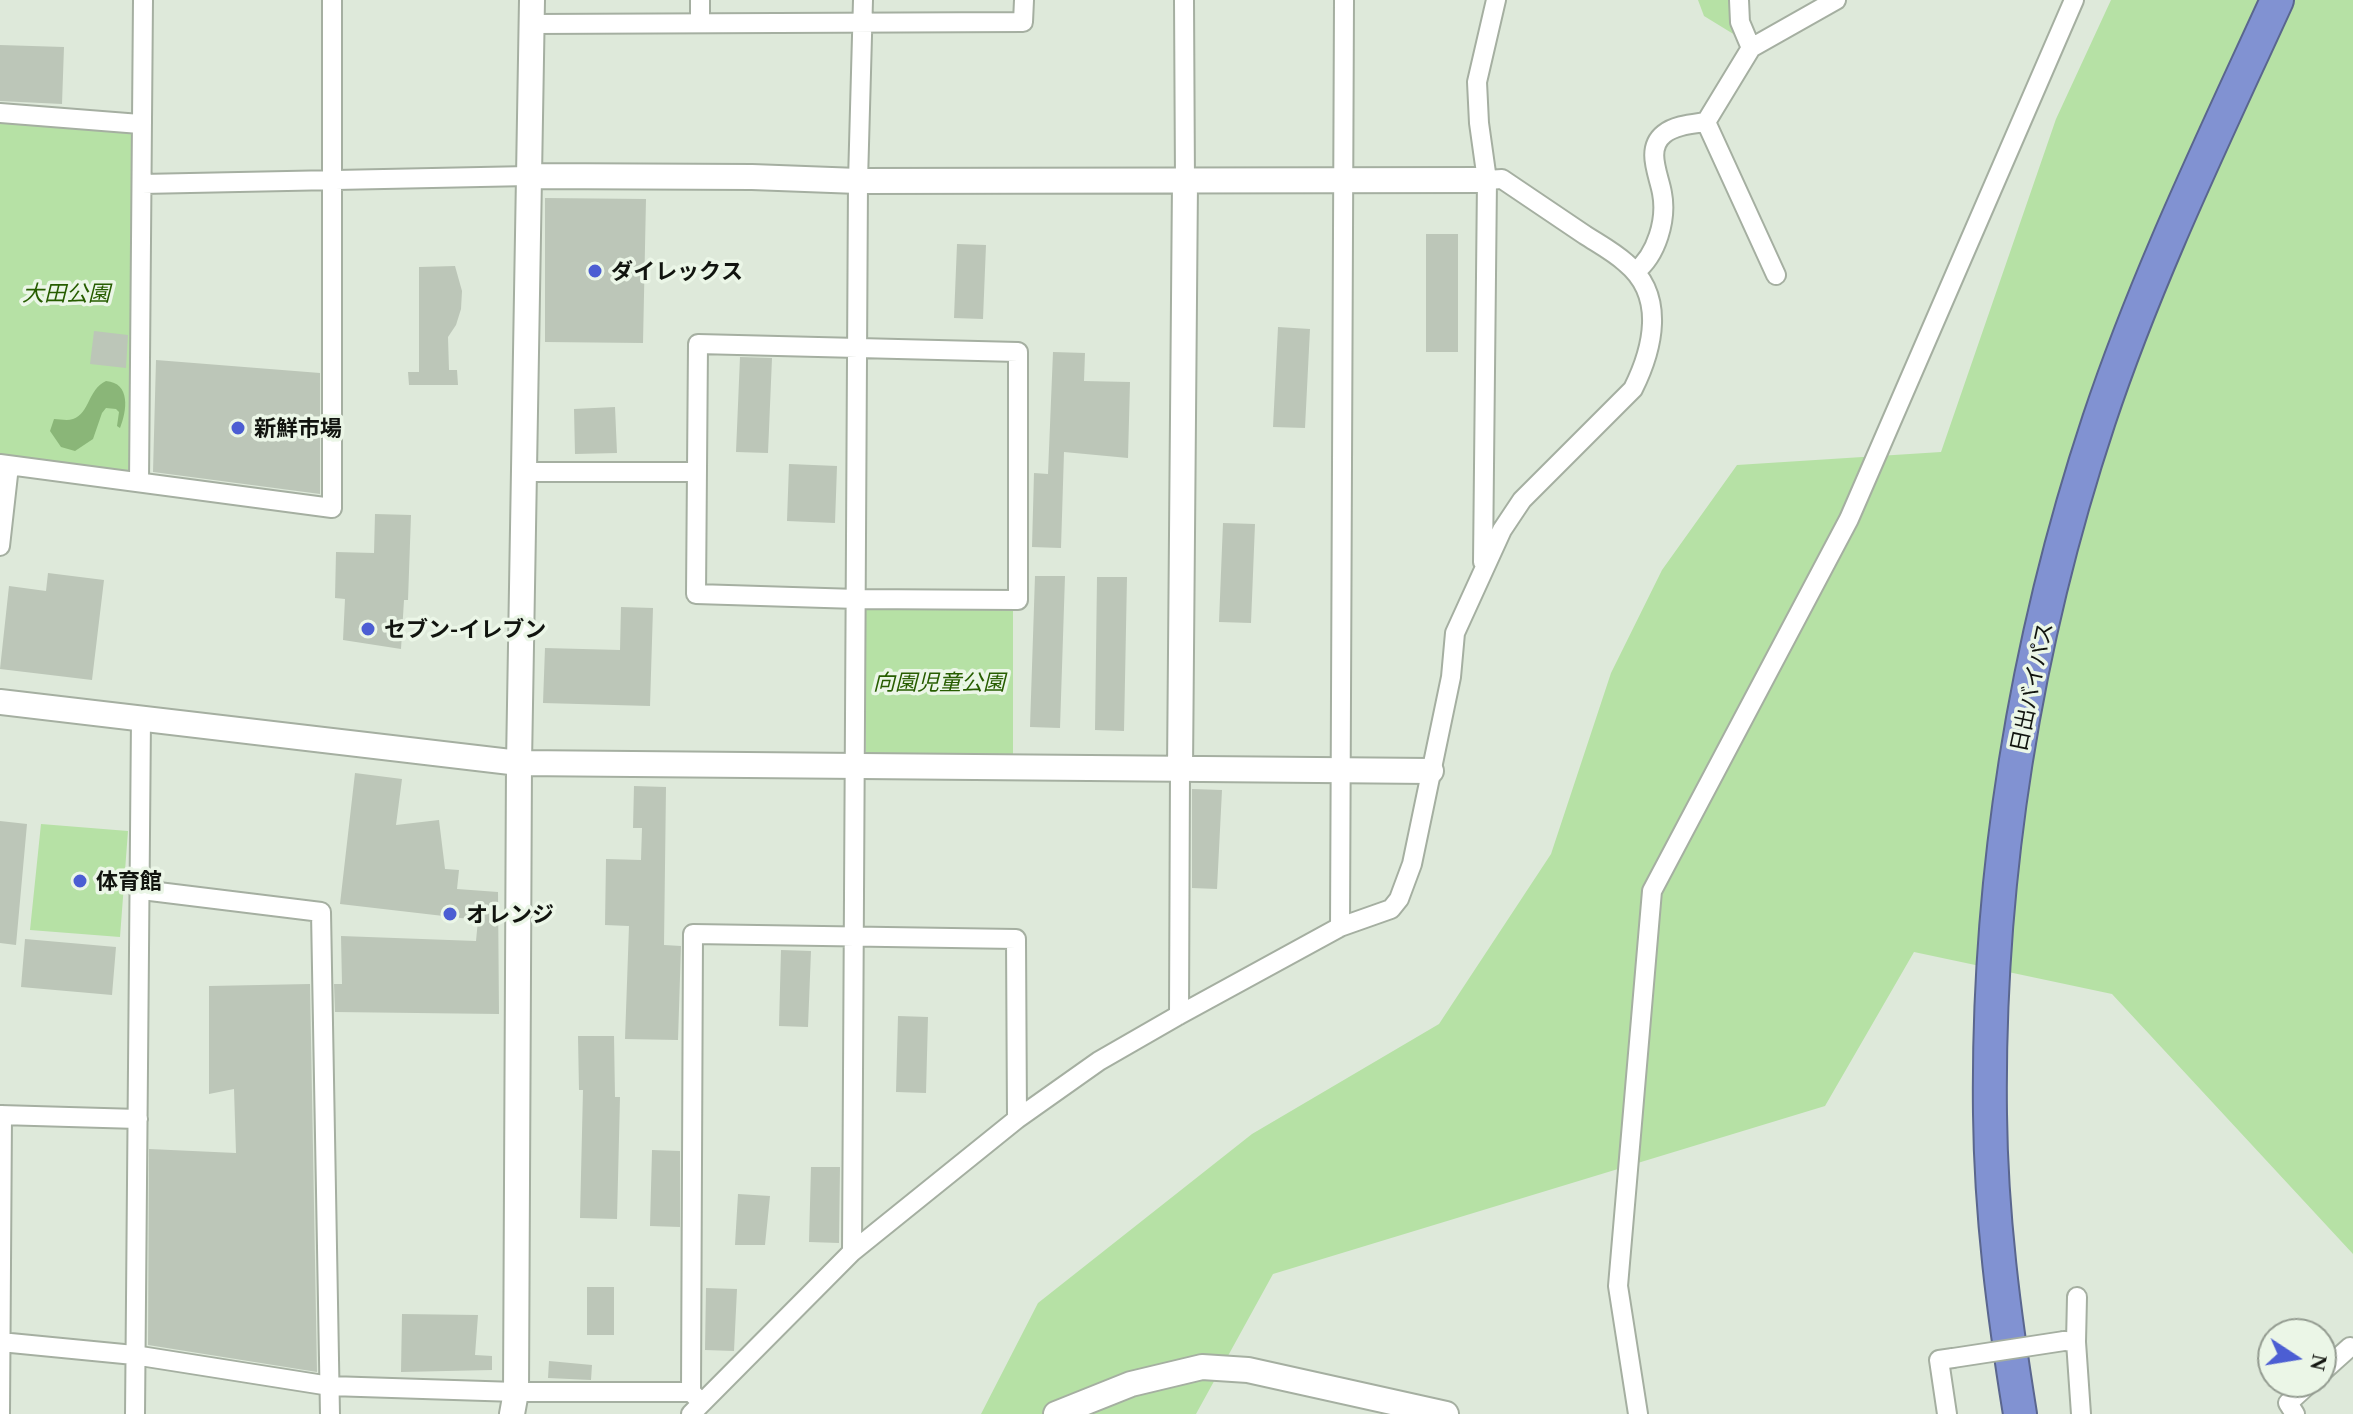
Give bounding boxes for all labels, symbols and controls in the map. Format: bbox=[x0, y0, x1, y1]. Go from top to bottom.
place label: ダイレックス bbox=[611, 258, 743, 284]
marker: ダイレックス bbox=[586, 262, 604, 280]
park label: 大田公園 bbox=[22, 280, 110, 306]
place label: 新鮮市場 bbox=[254, 415, 342, 441]
marker: 新鮮市場 bbox=[229, 419, 247, 437]
place label: セブン-イレブン bbox=[384, 616, 546, 642]
marker: セブン-イレブン bbox=[359, 620, 377, 638]
street label: 日出バイパス bbox=[2004, 620, 2058, 754]
park label: 向園児童公園 bbox=[873, 669, 1005, 695]
place label: 体育館 bbox=[96, 868, 162, 894]
marker: 体育館 bbox=[71, 872, 89, 890]
place label: オレンジ bbox=[466, 901, 554, 927]
marker: オレンジ bbox=[441, 905, 459, 923]
north arrow bbox=[2257, 1318, 2337, 1398]
text: N bbox=[2305, 1352, 2333, 1373]

